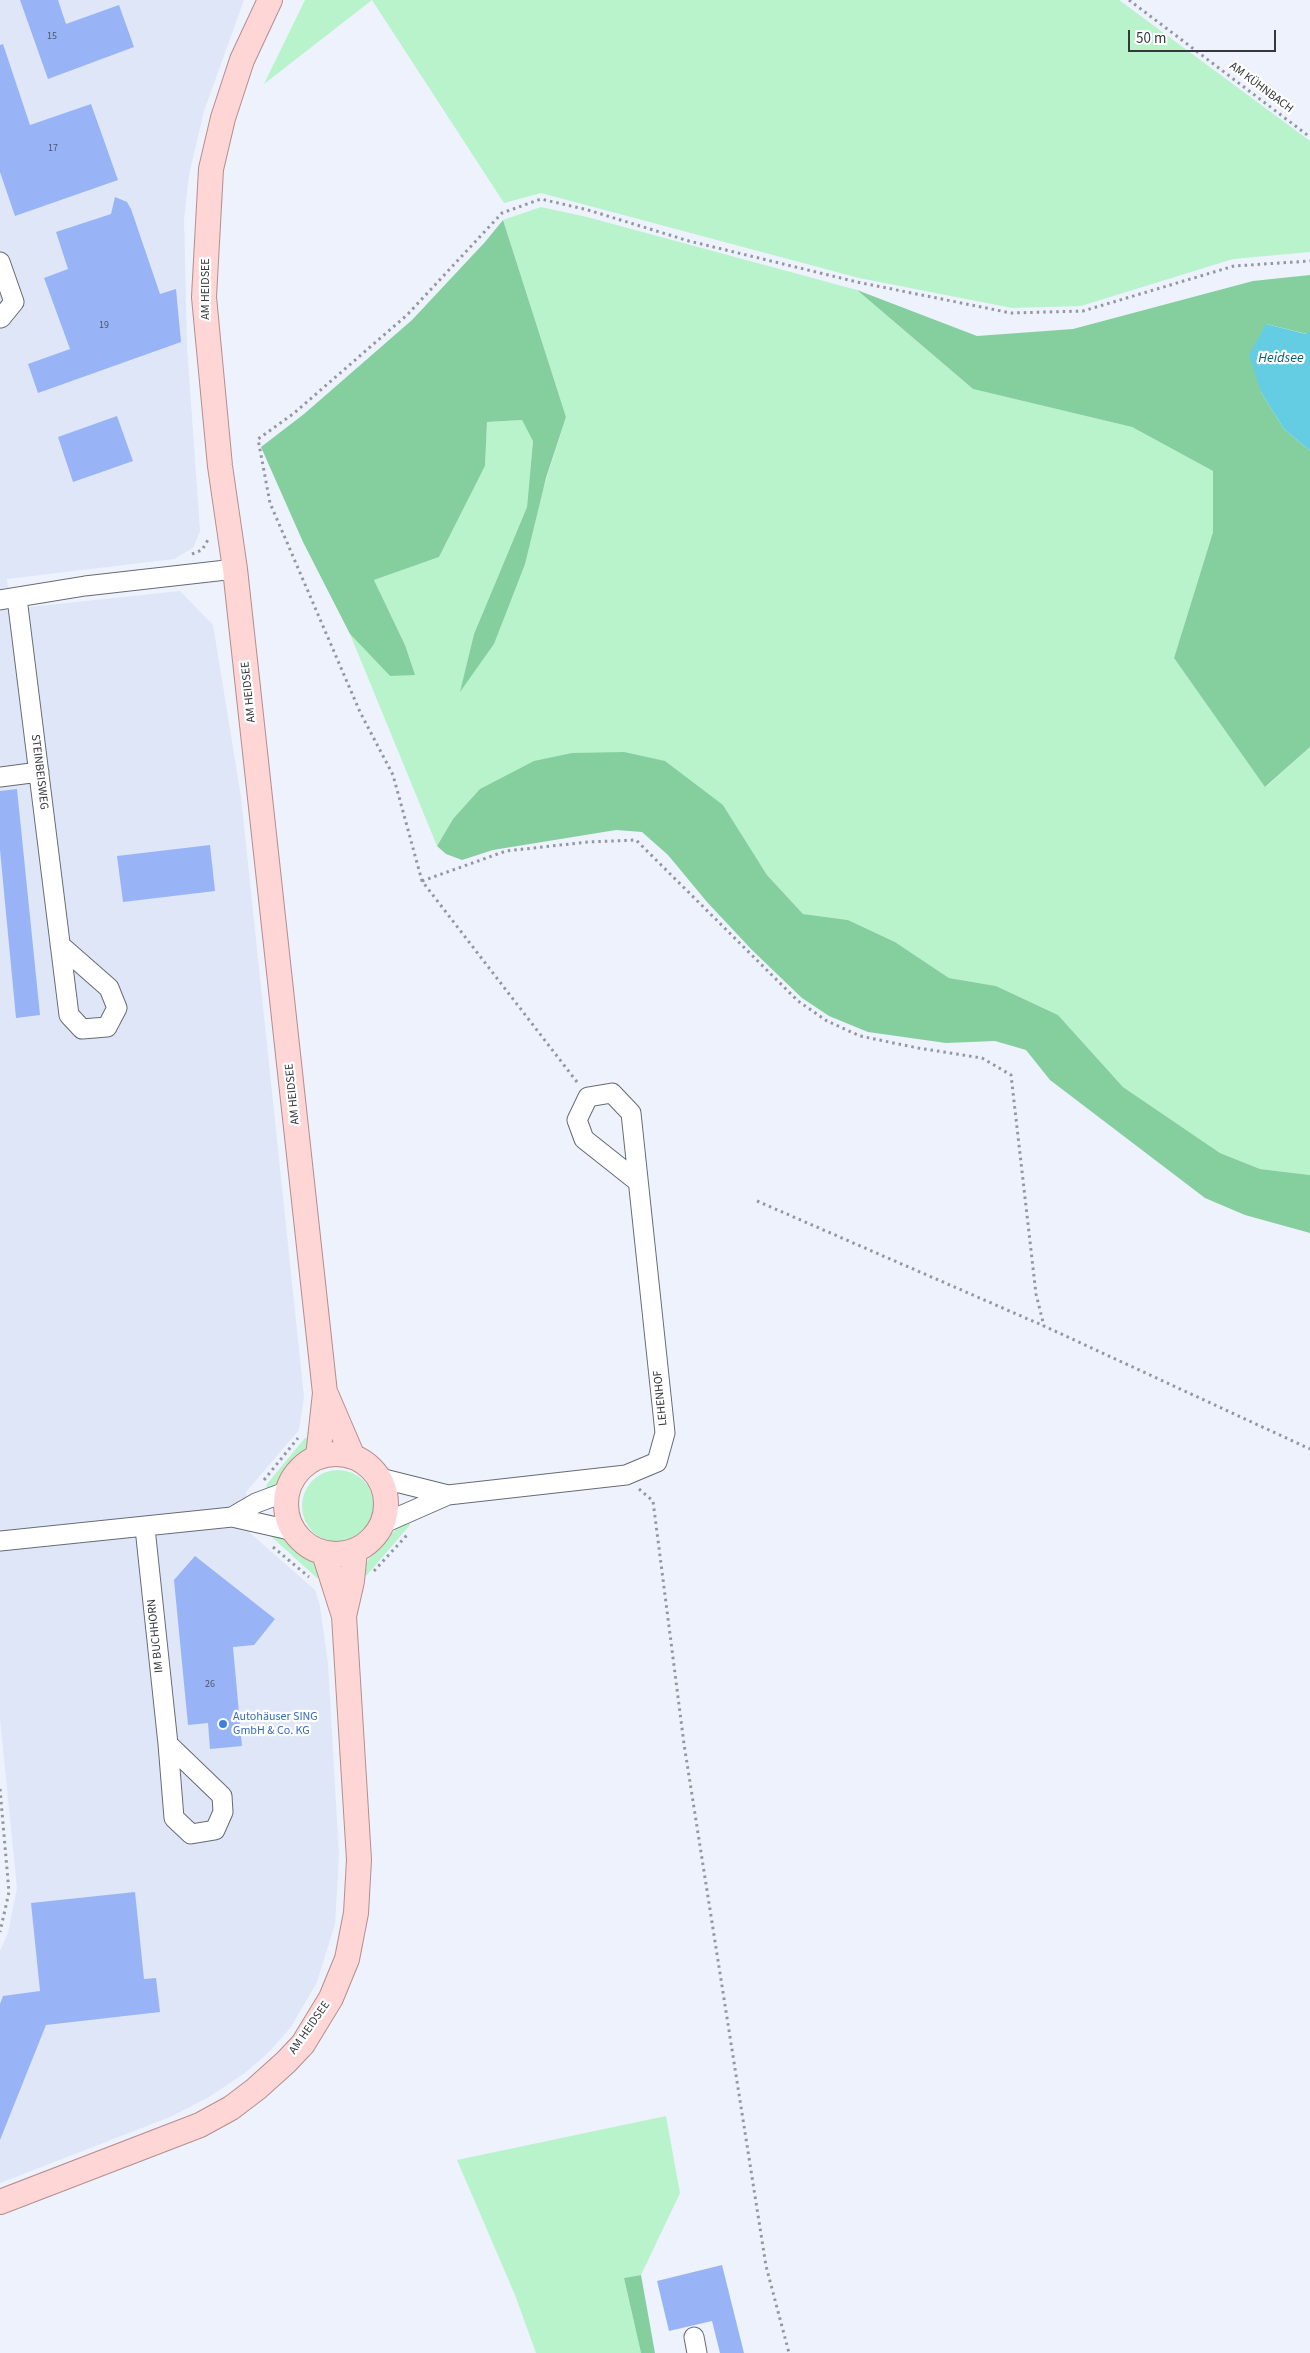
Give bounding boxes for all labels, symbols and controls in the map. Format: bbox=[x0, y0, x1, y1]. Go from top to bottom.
scale bar bbox=[1130, 20, 1278, 52]
text: 50 m bbox=[1136, 28, 1166, 49]
house number: 15 bbox=[47, 31, 57, 43]
street label: AM KÜHNBACH bbox=[1226, 59, 1296, 117]
house number: 17 bbox=[48, 143, 58, 155]
street label: AM HEIDSEE bbox=[199, 258, 213, 320]
house number: 19 bbox=[99, 320, 109, 332]
water label: Heidsee bbox=[1258, 351, 1304, 367]
street label: AM HEIDSEE bbox=[239, 661, 259, 723]
street label: STEINBEISWEG bbox=[27, 733, 51, 811]
street label: AM HEIDSEE bbox=[283, 1063, 303, 1125]
street label: LEHENHOF bbox=[651, 1370, 671, 1426]
street label: IM BUCHHORN bbox=[145, 1598, 167, 1674]
house number: 26 bbox=[205, 1679, 215, 1691]
place label: Autohäuser SING GmbH & Co. KG bbox=[233, 1710, 318, 1738]
marker: Autohäuser SING GmbH & Co. KG bbox=[217, 1718, 229, 1730]
street label: AM HEIDSEE bbox=[286, 1999, 334, 2057]

